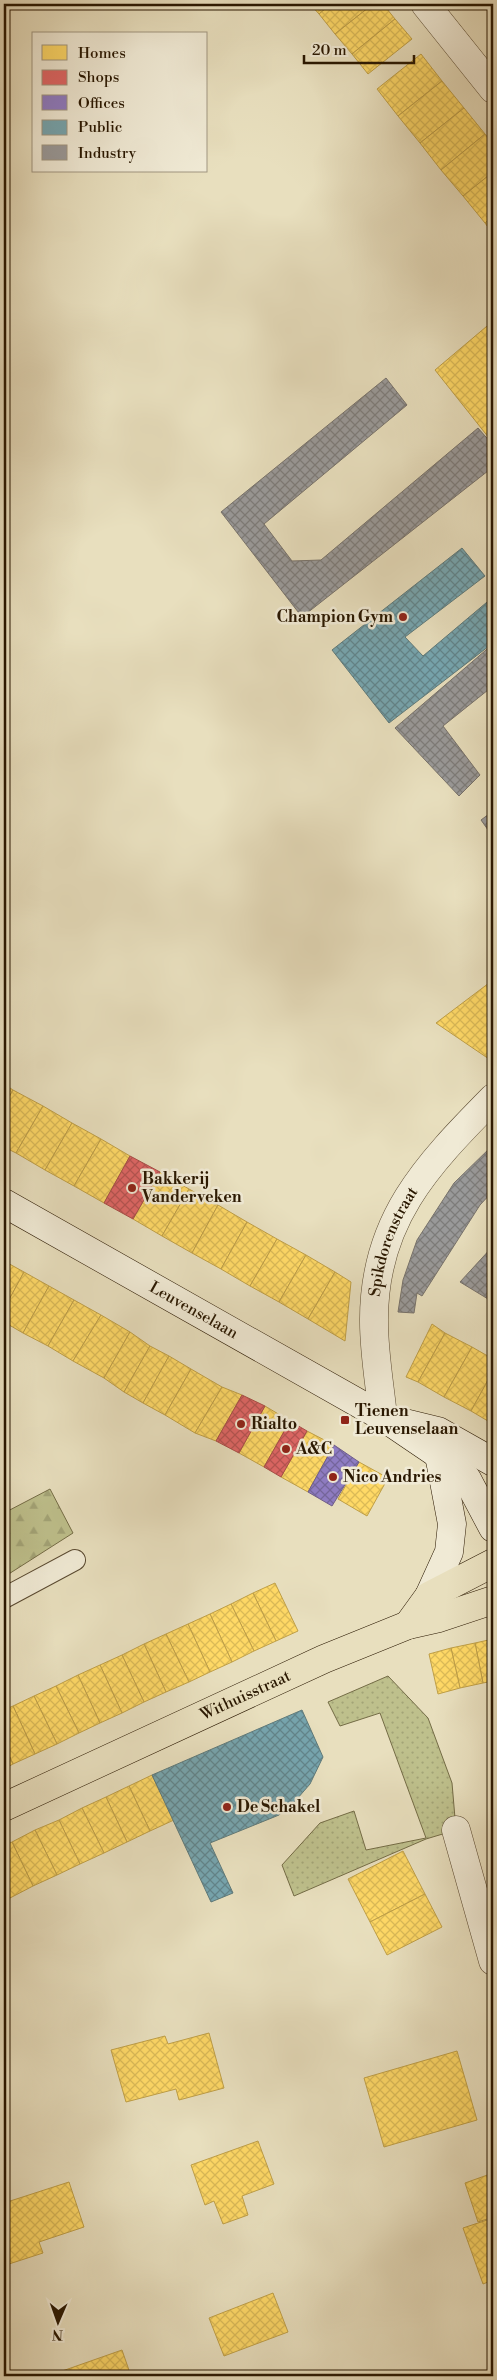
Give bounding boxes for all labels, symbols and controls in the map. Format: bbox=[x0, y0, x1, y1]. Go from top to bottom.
legend bbox=[32, 32, 208, 172]
scale bar bbox=[304, 32, 414, 64]
text: 20 m bbox=[312, 41, 347, 60]
text: Homes bbox=[78, 44, 126, 63]
text: Shops bbox=[78, 68, 119, 87]
text: Offices bbox=[78, 94, 125, 113]
text: Public bbox=[78, 118, 122, 137]
text: Industry bbox=[78, 144, 137, 163]
place label: Champion Gym bbox=[276, 607, 393, 627]
marker: Champion Gym bbox=[397, 611, 409, 623]
place label: Bakkerij Vanderveken bbox=[141, 1169, 242, 1207]
marker: Bakkerij Vanderveken bbox=[126, 1182, 138, 1194]
street label: Spikdorenstraat bbox=[365, 1183, 422, 1298]
street label: Leuvenselaan bbox=[146, 1277, 242, 1343]
place label: Tienen Leuvenselaan bbox=[355, 1401, 458, 1439]
place label: Rialto bbox=[251, 1414, 297, 1434]
marker: Tienen Leuvenselaan bbox=[339, 1414, 351, 1426]
marker: Rialto bbox=[235, 1418, 247, 1430]
place label: A&C bbox=[295, 1439, 332, 1459]
marker: A&C bbox=[280, 1443, 292, 1455]
place label: Nico Andries bbox=[343, 1467, 441, 1487]
marker: Nico Andries bbox=[327, 1471, 339, 1483]
street label: Withuisstraat bbox=[196, 1666, 294, 1725]
place label: De Schakel bbox=[237, 1797, 321, 1817]
marker: De Schakel bbox=[221, 1801, 233, 1813]
north arrow bbox=[32, 2298, 82, 2348]
text: N bbox=[52, 2325, 63, 2343]

